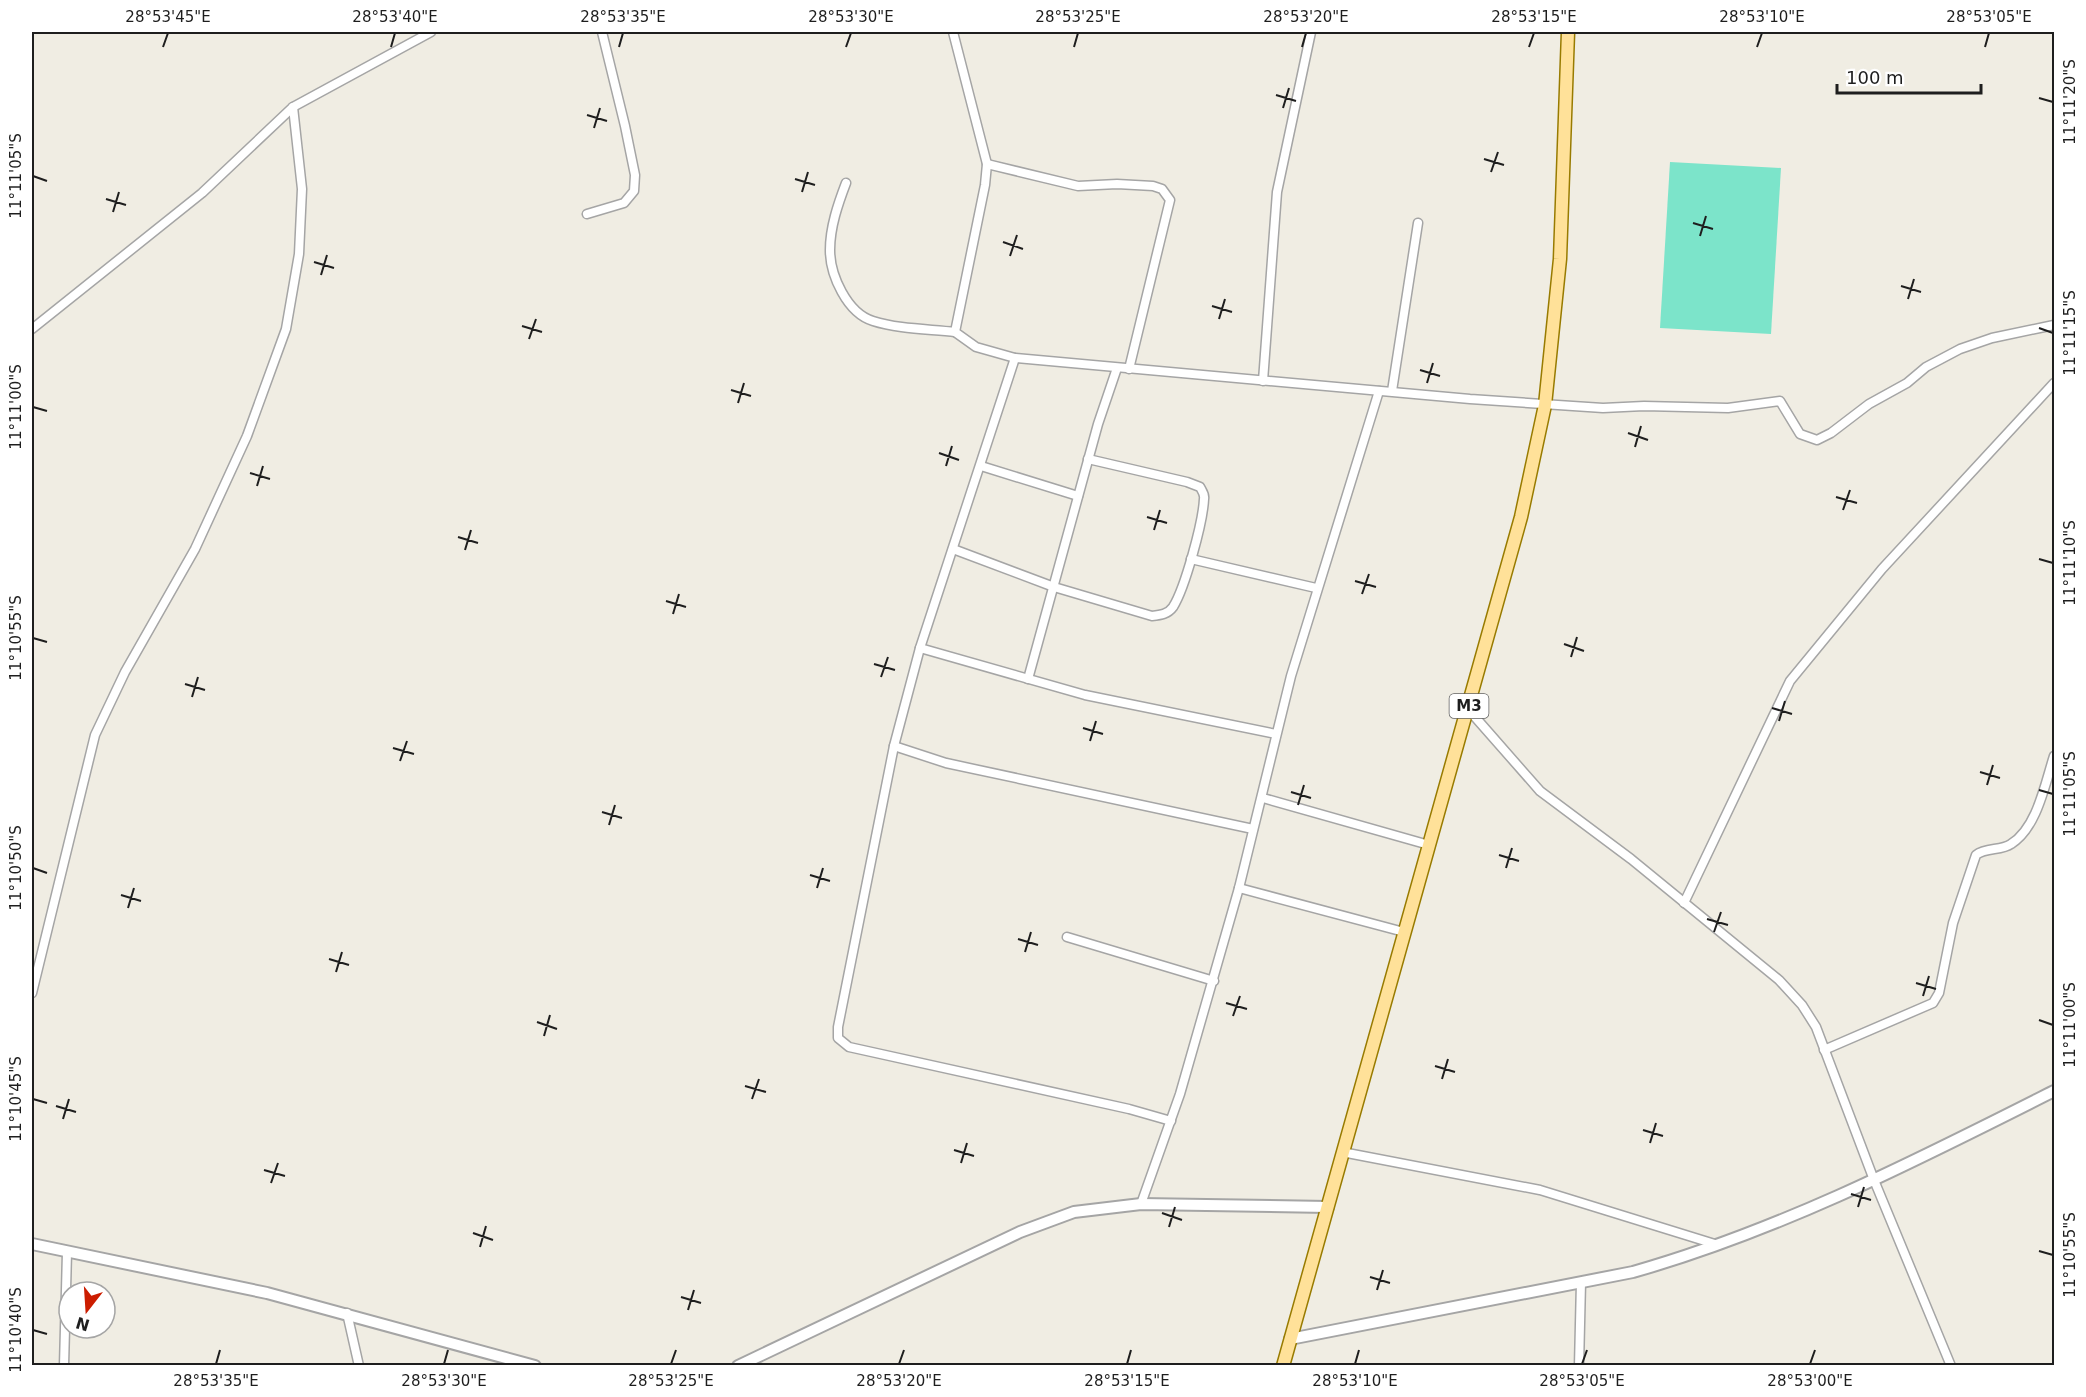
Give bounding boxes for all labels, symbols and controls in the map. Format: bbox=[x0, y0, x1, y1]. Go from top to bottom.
text: 28°53'45"E bbox=[125, 8, 211, 26]
text: 28°53'40"E bbox=[352, 8, 438, 26]
text: 28°53'35"E bbox=[580, 8, 666, 26]
text: 28°53'30"E bbox=[808, 8, 894, 26]
text: 28°53'25"E bbox=[1035, 8, 1121, 26]
text: 28°53'20"E bbox=[1263, 8, 1349, 26]
text: 28°53'15"E bbox=[1491, 8, 1577, 26]
text: 28°53'10"E bbox=[1719, 8, 1805, 26]
text: 28°53'05"E bbox=[1946, 8, 2032, 26]
scale bar bbox=[1837, 57, 1981, 95]
text: 11°11'20"S bbox=[2061, 59, 2079, 145]
text: 100 m bbox=[1846, 67, 1904, 88]
text: 11°11'05"S bbox=[7, 133, 25, 219]
text: 11°11'15"S bbox=[2061, 290, 2079, 376]
text: 11°11'00"S bbox=[7, 364, 25, 450]
text: 11°11'10"S bbox=[2061, 520, 2079, 606]
text: 11°10'55"S bbox=[7, 595, 25, 681]
road number: M3 bbox=[1450, 694, 1488, 718]
text: 11°11'05"S bbox=[2061, 751, 2079, 837]
text: 11°10'50"S bbox=[7, 825, 25, 911]
text: 11°11'00"S bbox=[2061, 982, 2079, 1068]
text: 11°10'45"S bbox=[7, 1056, 25, 1142]
text: 11°10'55"S bbox=[2061, 1212, 2079, 1298]
north arrow bbox=[57, 1280, 117, 1340]
text: 11°10'40"S bbox=[7, 1287, 25, 1373]
text: N bbox=[74, 1313, 92, 1335]
text: 28°53'35"E bbox=[173, 1372, 259, 1390]
text: 28°53'30"E bbox=[401, 1372, 487, 1390]
text: 28°53'25"E bbox=[628, 1372, 714, 1390]
text: 28°53'20"E bbox=[856, 1372, 942, 1390]
text: 28°53'15"E bbox=[1084, 1372, 1170, 1390]
text: 28°53'10"E bbox=[1312, 1372, 1398, 1390]
text: 28°53'05"E bbox=[1539, 1372, 1625, 1390]
text: 28°53'00"E bbox=[1767, 1372, 1853, 1390]

